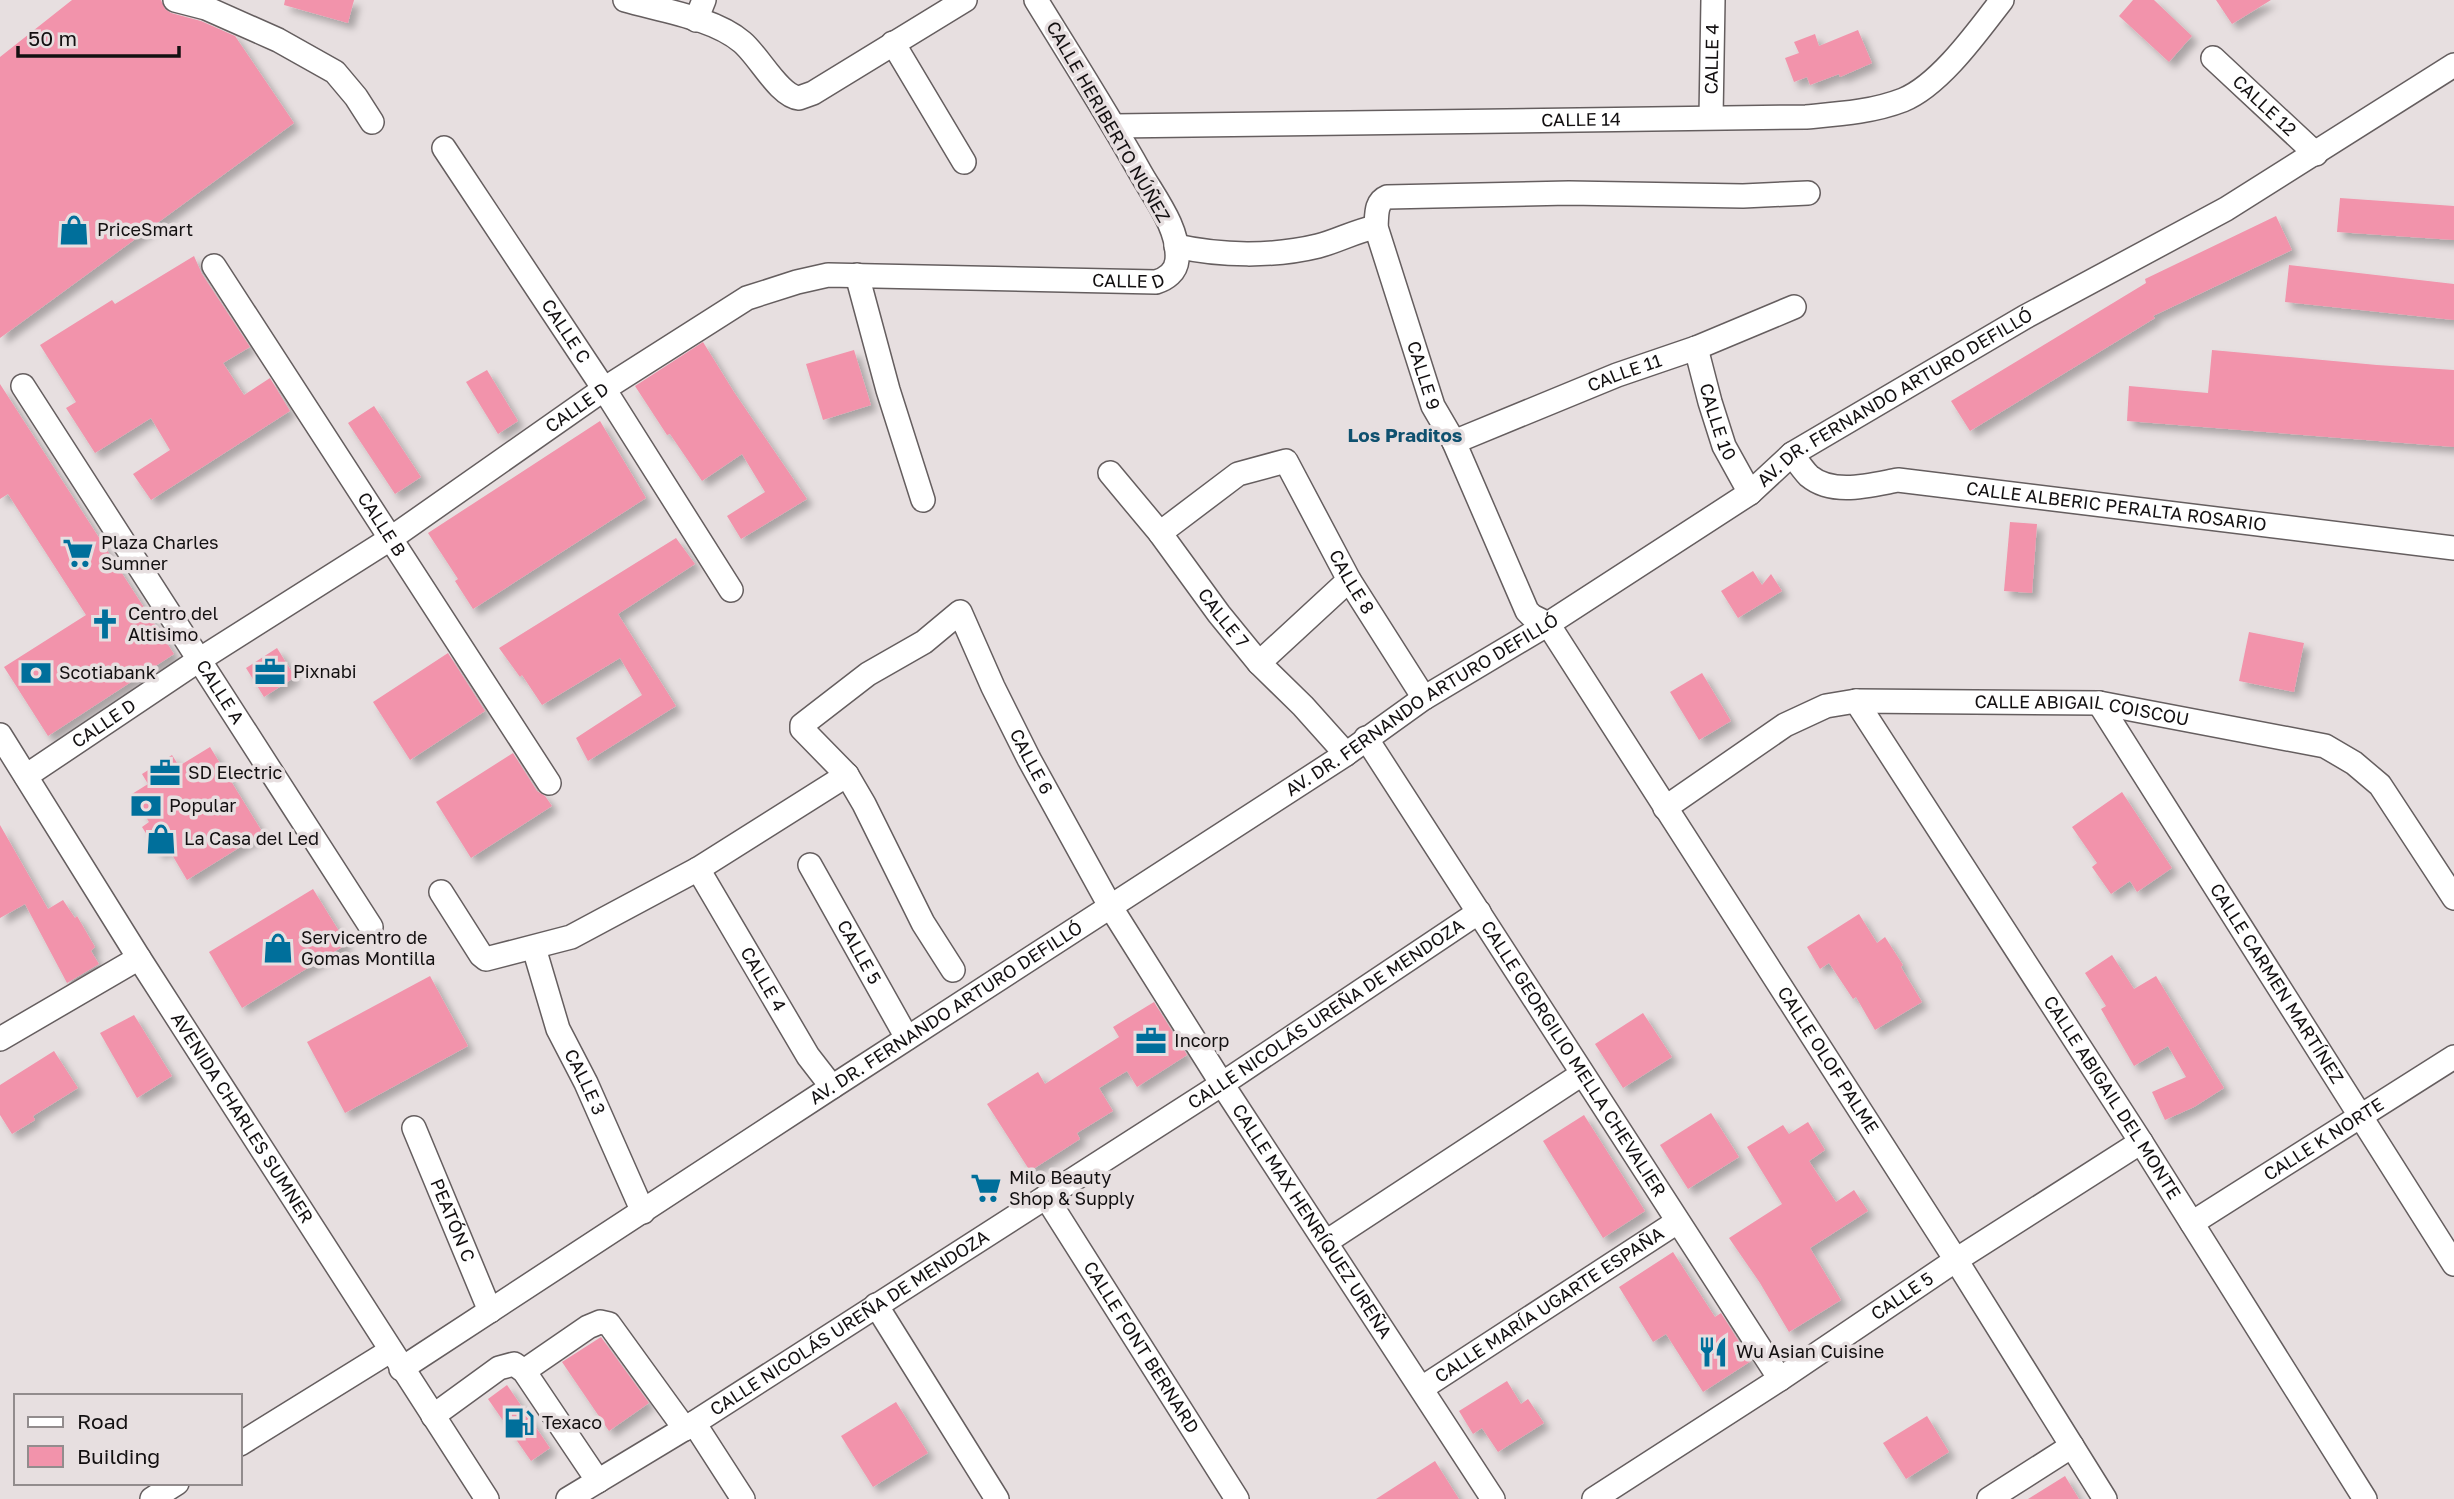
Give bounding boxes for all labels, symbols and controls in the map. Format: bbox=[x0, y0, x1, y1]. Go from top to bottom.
scale bar bbox=[18, 14, 178, 58]
street label: CALLE HERIBERTO NÚÑEZ bbox=[1042, 17, 1176, 226]
street label: CALLE 4 bbox=[1699, 23, 1723, 95]
text: 50 m bbox=[28, 25, 77, 51]
street label: CALLE 12 bbox=[2228, 70, 2301, 140]
street label: CALLE 14 bbox=[1541, 107, 1621, 130]
shop icon: PriceSmart bbox=[57, 213, 91, 247]
place label: PriceSmart bbox=[97, 218, 193, 240]
street label: CALLE D bbox=[1092, 268, 1168, 293]
street label: CALLE C bbox=[537, 295, 596, 367]
street label: AV. DR. FERNANDO ARTURO DEFILLÓ bbox=[1752, 303, 2036, 491]
street label: CALLE 9 bbox=[1403, 338, 1445, 412]
street label: CALLE 11 bbox=[1584, 349, 1664, 396]
street label: CALLE D bbox=[541, 377, 613, 437]
street label: CALLE 10 bbox=[1696, 381, 1742, 464]
district label: Los Praditos bbox=[1347, 423, 1463, 446]
street label: CALLE ALBERIC PERALTA ROSARIO bbox=[1965, 476, 2268, 535]
street label: CALLE B bbox=[354, 488, 411, 560]
place label: Plaza Charles Sumner bbox=[101, 531, 219, 574]
supermarket icon: Plaza Charles Sumner bbox=[61, 536, 95, 570]
street label: CALLE 8 bbox=[1325, 546, 1380, 618]
street label: CALLE 7 bbox=[1194, 583, 1254, 652]
place label: Centro del Altisimo bbox=[128, 602, 218, 645]
church icon: Centro del Altisimo bbox=[88, 607, 122, 641]
street label: AV. DR. FERNANDO ARTURO DEFILLÓ bbox=[1281, 608, 1562, 800]
street label: CALLE A bbox=[192, 655, 249, 728]
office icon: Pixnabi bbox=[253, 655, 287, 689]
bank icon: Scotiabank bbox=[19, 656, 53, 690]
place label: Pixnabi bbox=[293, 660, 357, 682]
place label: Scotiabank bbox=[59, 661, 156, 683]
street label: CALLE ABIGAIL COISCOU bbox=[1974, 690, 2191, 730]
street label: CALLE D bbox=[67, 693, 140, 752]
street label: CALLE 6 bbox=[1006, 725, 1058, 798]
office icon: SD Electric bbox=[148, 756, 182, 790]
place label: SD Electric bbox=[188, 761, 282, 783]
bank icon: Popular bbox=[129, 789, 163, 823]
place label: Popular bbox=[169, 794, 236, 816]
shop icon: La Casa del Led bbox=[144, 822, 178, 856]
place label: La Casa del Led bbox=[184, 827, 319, 849]
street label: CALLE CARMEN MARTÍNEZ bbox=[2206, 879, 2349, 1087]
street label: CALLE NICOLÁS UREÑA DE MENDOZA bbox=[1183, 913, 1468, 1113]
street label: AV. DR. FERNANDO ARTURO DEFILLÓ bbox=[805, 916, 1086, 1109]
street label: CALLE 5 bbox=[833, 916, 887, 988]
street label: CALLE GEORGILIO MELLA CHEVALIER bbox=[1477, 916, 1671, 1200]
place label: Servicentro de Gomas Montilla bbox=[301, 926, 436, 969]
shop icon: Servicentro de Gomas Montilla bbox=[261, 931, 295, 965]
street label: CALLE 4 bbox=[736, 943, 791, 1015]
street label: CALLE OLOF PALME bbox=[1773, 982, 1884, 1137]
street label: CALLE ABIGAIL DEL MONTE bbox=[2039, 991, 2186, 1203]
street label: AVENIDA CHARLES SUMNER bbox=[167, 1008, 319, 1227]
office icon: Incorp bbox=[1134, 1024, 1168, 1058]
place label: Incorp bbox=[1174, 1029, 1229, 1051]
street label: CALLE 3 bbox=[560, 1045, 611, 1118]
street label: CALLE K NORTE bbox=[2259, 1092, 2387, 1185]
street label: CALLE MAX HENRÍQUEZ UREÑA bbox=[1228, 1100, 1397, 1342]
place label: Milo Beauty Shop & Supply bbox=[1009, 1166, 1135, 1209]
supermarket icon: Milo Beauty Shop & Supply bbox=[969, 1171, 1003, 1205]
street label: PEATÓN C bbox=[426, 1175, 480, 1265]
street label: CALLE MARÍA UGARTE ESPAÑA bbox=[1430, 1222, 1668, 1387]
street label: CALLE NICOLÁS UREÑA DE MENDOZA bbox=[705, 1225, 993, 1420]
street label: CALLE FONT BERNARD bbox=[1079, 1257, 1205, 1437]
street label: CALLE 5 bbox=[1866, 1267, 1937, 1324]
restaurant icon: Wu Asian Cuisine bbox=[1696, 1335, 1730, 1369]
place label: Wu Asian Cuisine bbox=[1736, 1340, 1884, 1362]
legend bbox=[14, 1394, 242, 1485]
fuel station icon: Texaco bbox=[502, 1406, 536, 1440]
text: Road bbox=[77, 1408, 128, 1434]
place label: Texaco bbox=[542, 1411, 602, 1433]
text: Building bbox=[77, 1443, 160, 1469]

